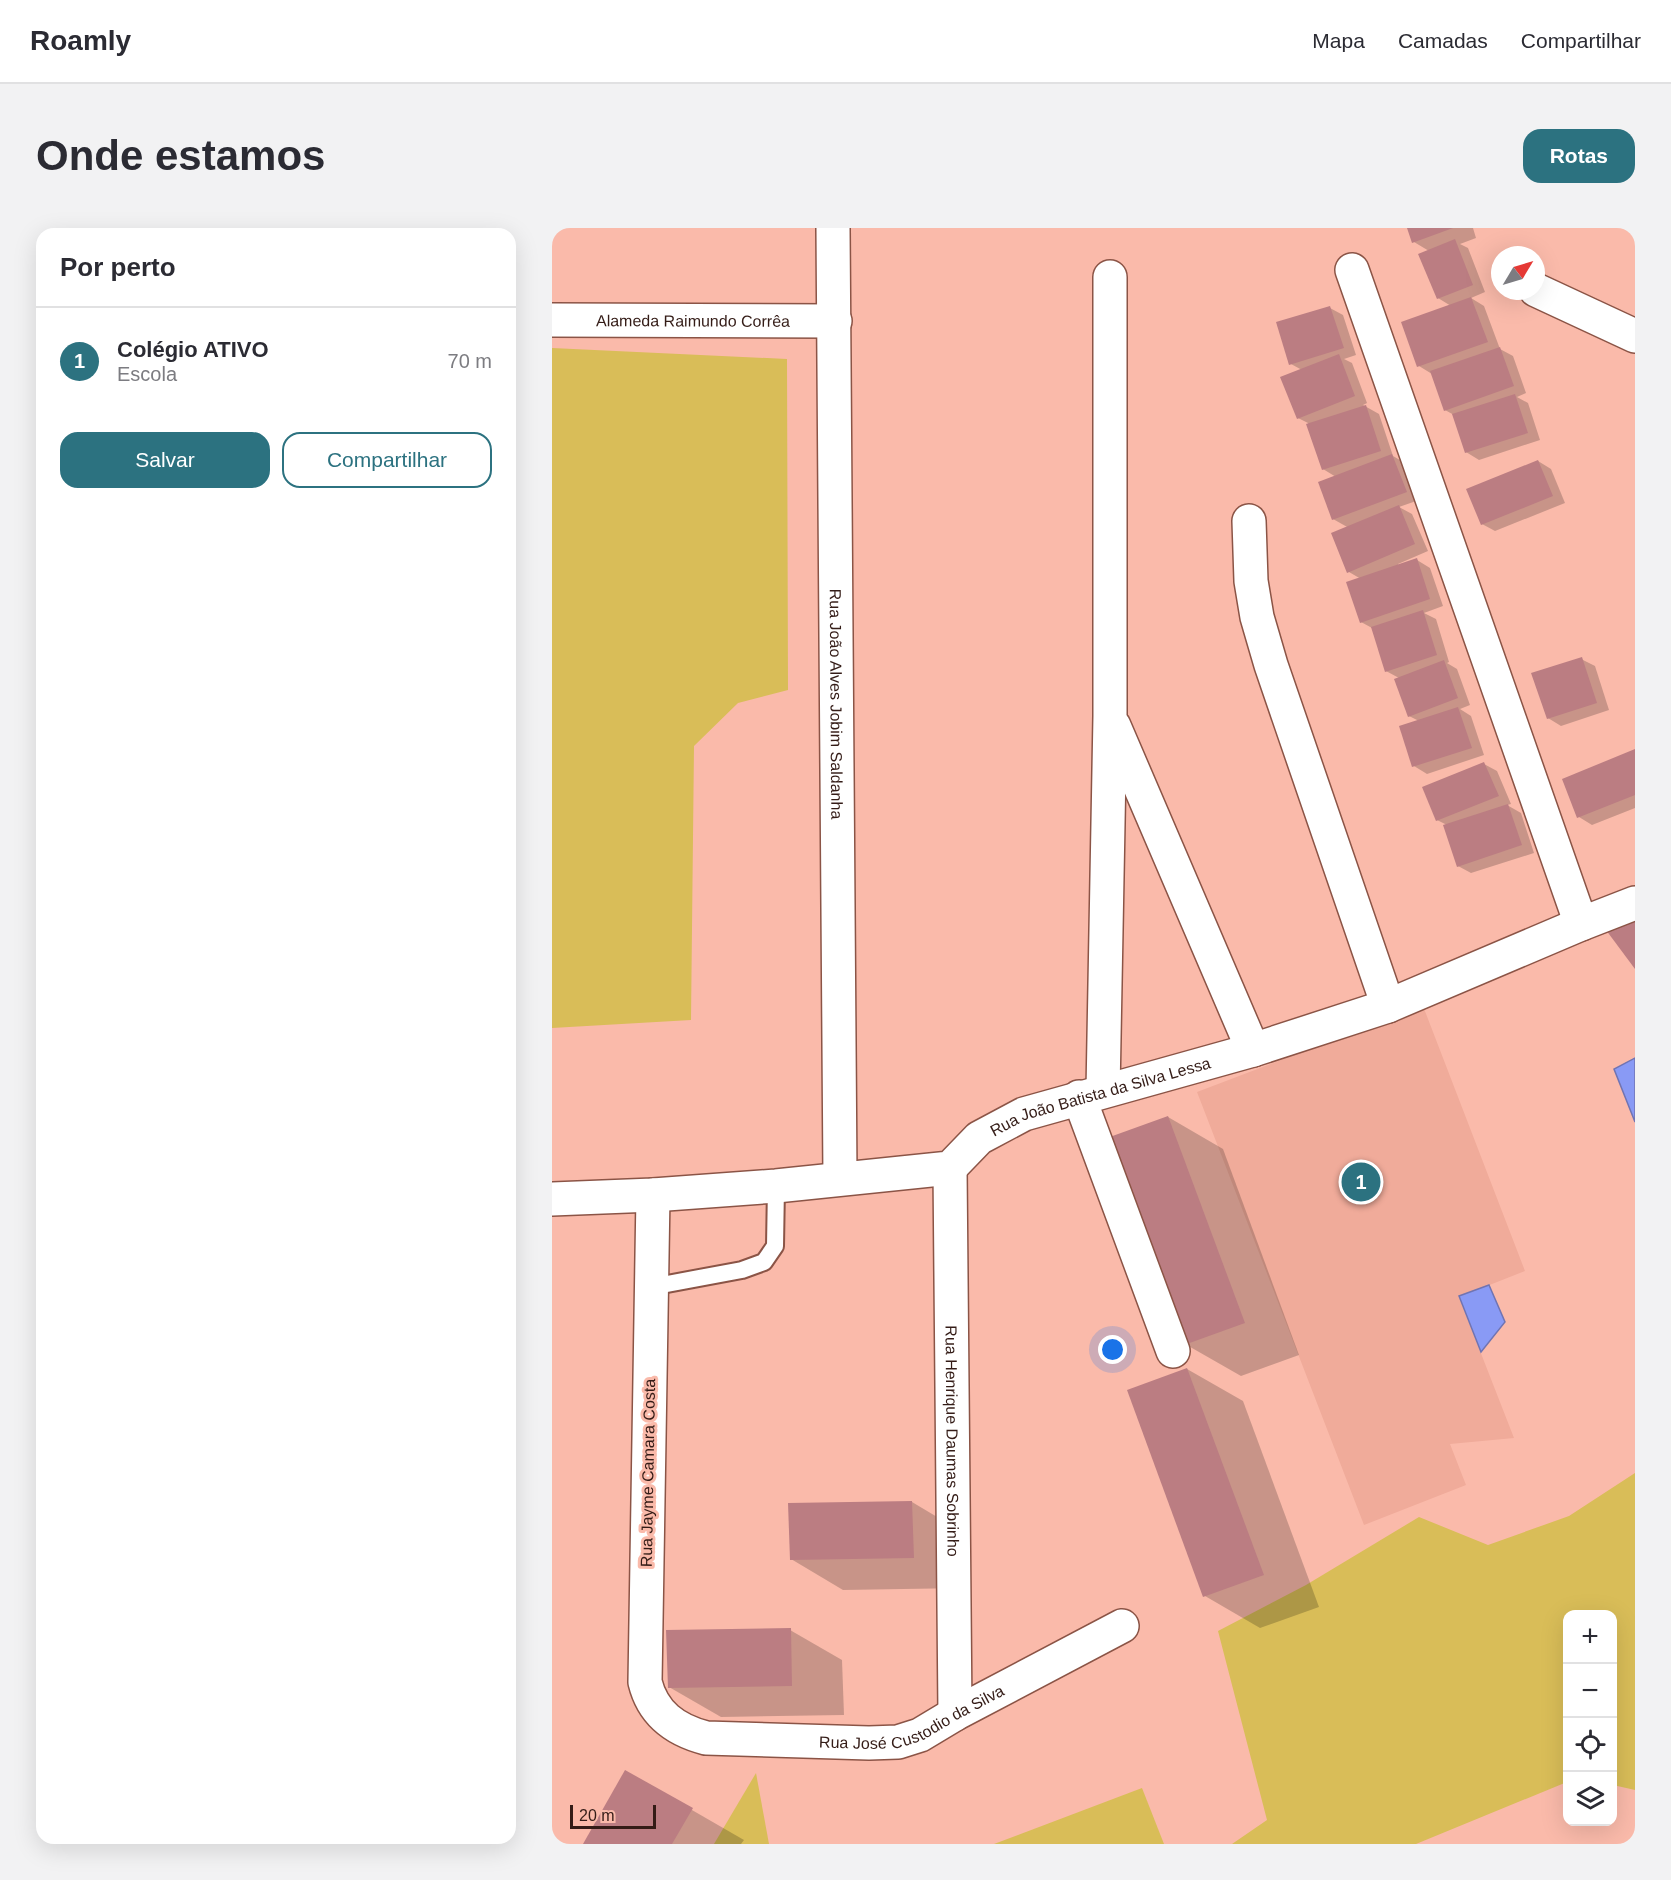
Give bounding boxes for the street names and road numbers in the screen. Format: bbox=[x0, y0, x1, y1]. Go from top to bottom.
street label: Alameda Raimundo Corrêa bbox=[596, 312, 790, 329]
street label: Rua João Alves Jobim Saldanha bbox=[827, 589, 846, 819]
street label: Rua João Batista da Silva Lessa bbox=[987, 1054, 1212, 1139]
street label: Rua Henrique Daumas Sobrinho bbox=[943, 1325, 962, 1557]
street label: Rua Jayme Camara Costa bbox=[638, 1379, 658, 1567]
street label: Rua José Custodio da Silva bbox=[819, 1681, 1007, 1752]

